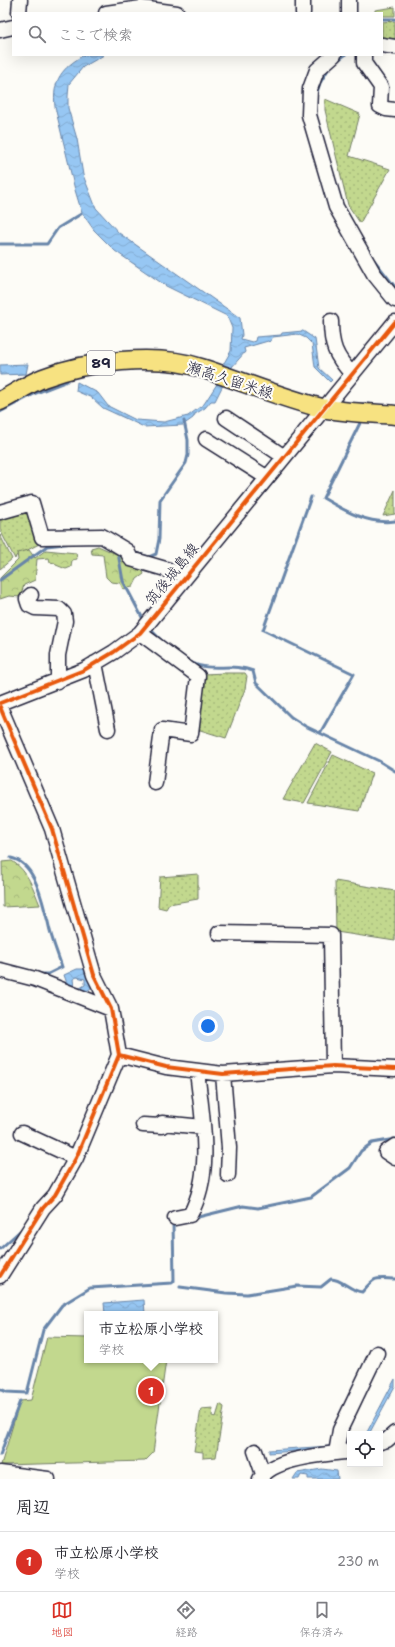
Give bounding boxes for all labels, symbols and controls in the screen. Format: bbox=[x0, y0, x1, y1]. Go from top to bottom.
search box bbox=[12, 12, 383, 56]
icon: search bbox=[26, 23, 48, 45]
text: ここで検索 bbox=[58, 25, 133, 45]
road number: 89 bbox=[87, 351, 115, 375]
street label: 瀬高久留米線 bbox=[184, 357, 276, 403]
street label: 筑後城島線 bbox=[141, 539, 203, 609]
your location bbox=[198, 1016, 218, 1036]
popup bbox=[84, 1311, 218, 1363]
text: 市立松原小学校 bbox=[98, 1319, 204, 1339]
text: 学校 bbox=[98, 1341, 125, 1358]
pin: 1 bbox=[138, 1376, 164, 1406]
map controls bbox=[347, 1431, 383, 1467]
button: locate bbox=[347, 1431, 383, 1467]
text: 周辺 bbox=[16, 1496, 50, 1518]
text: 市立松原小学校 bbox=[54, 1543, 159, 1563]
text: 1 bbox=[26, 1553, 32, 1570]
text: 230 m bbox=[337, 1553, 379, 1570]
text: 学校 bbox=[54, 1565, 80, 1582]
tab: 地図 bbox=[51, 1599, 73, 1640]
tab: 経路 bbox=[175, 1599, 197, 1640]
tab: 保存済み bbox=[300, 1599, 344, 1640]

